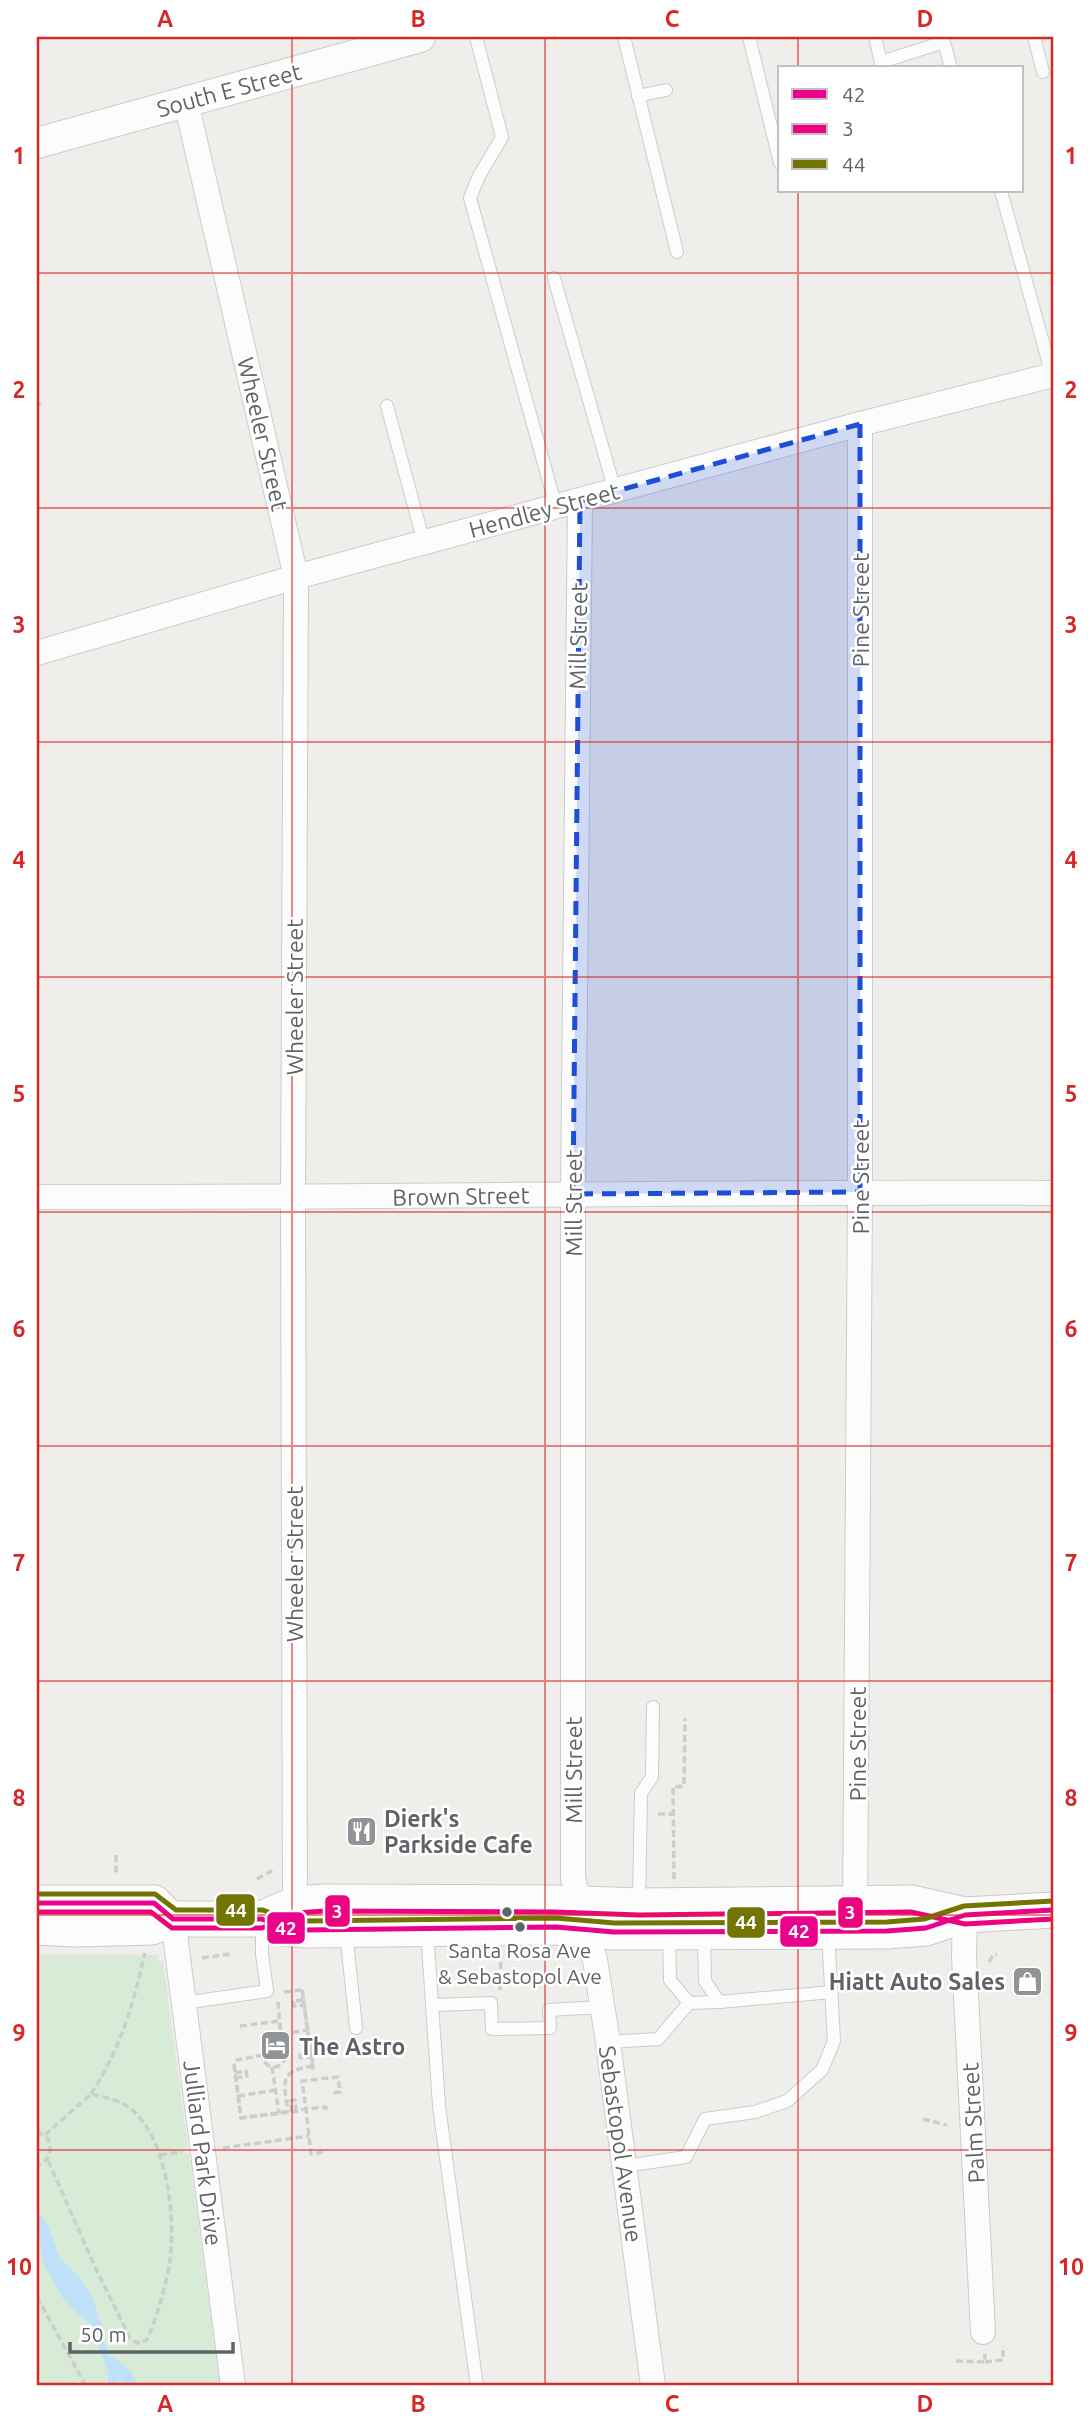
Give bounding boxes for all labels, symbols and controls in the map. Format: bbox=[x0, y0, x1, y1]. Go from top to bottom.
text: A bbox=[157, 6, 173, 31]
text: B bbox=[410, 6, 426, 31]
text: C bbox=[665, 6, 680, 31]
text: D bbox=[917, 6, 933, 31]
street label: South E Street bbox=[154, 59, 304, 121]
legend bbox=[778, 66, 1024, 192]
text: 42 bbox=[842, 82, 866, 106]
text: 3 bbox=[842, 116, 854, 140]
text: 1 bbox=[13, 143, 25, 168]
text: 1 bbox=[1065, 143, 1077, 168]
text: 44 bbox=[842, 152, 866, 176]
street label: Wheeler Street bbox=[233, 355, 293, 513]
text: 2 bbox=[13, 377, 25, 402]
text: 2 bbox=[1065, 377, 1077, 402]
street label: Hendley Street bbox=[466, 478, 622, 542]
street label: Pine Street bbox=[848, 553, 873, 667]
street label: Mill Street bbox=[565, 582, 591, 690]
text: 3 bbox=[13, 612, 25, 637]
text: 3 bbox=[1065, 612, 1077, 637]
text: 4 bbox=[13, 847, 26, 872]
text: 4 bbox=[1065, 847, 1078, 872]
street label: Wheeler Street bbox=[282, 919, 307, 1075]
text: 5 bbox=[13, 1081, 25, 1106]
text: 5 bbox=[1065, 1081, 1077, 1106]
street label: Pine Street bbox=[848, 1120, 873, 1234]
street label: Mill Street bbox=[561, 1149, 586, 1257]
street label: Brown Street bbox=[392, 1182, 530, 1210]
text: 6 bbox=[13, 1316, 26, 1341]
text: 6 bbox=[1065, 1316, 1078, 1341]
street label: Wheeler Street bbox=[282, 1486, 307, 1642]
text: 7 bbox=[13, 1550, 25, 1575]
text: 7 bbox=[1065, 1550, 1077, 1575]
street label: Pine Street bbox=[845, 1687, 870, 1801]
street label: Mill Street bbox=[561, 1716, 586, 1824]
text: 8 bbox=[13, 1785, 25, 1810]
text: 8 bbox=[1065, 1785, 1077, 1810]
place label: Dierk's Parkside Cafe bbox=[384, 1806, 533, 1857]
restaurant icon: Dierk's Parkside Cafe bbox=[344, 1814, 378, 1848]
line badge: 44 bbox=[215, 1893, 256, 1927]
line badge: 3 bbox=[324, 1894, 351, 1928]
line badge: 3 bbox=[837, 1896, 864, 1929]
text: 44 bbox=[225, 1899, 247, 1921]
text: 3 bbox=[332, 1900, 342, 1922]
text: 3 bbox=[845, 1901, 855, 1923]
unlabelled marker bbox=[500, 1905, 514, 1919]
line badge: 44 bbox=[726, 1906, 766, 1939]
line badge: 42 bbox=[266, 1911, 306, 1945]
text: 44 bbox=[735, 1911, 757, 1933]
line badge: 42 bbox=[779, 1915, 819, 1948]
text: 42 bbox=[275, 1917, 297, 1939]
marker: Santa Rosa Ave & Sebastopol Ave bbox=[513, 1920, 527, 1934]
text: 42 bbox=[788, 1920, 810, 1942]
place label: Santa Rosa Ave & Sebastopol Ave bbox=[438, 1938, 602, 1988]
shop icon: Hiatt Auto Sales bbox=[1011, 1964, 1045, 1998]
place label: Hiatt Auto Sales bbox=[829, 1969, 1005, 1994]
text: 9 bbox=[13, 2020, 25, 2045]
text: 9 bbox=[1065, 2020, 1077, 2045]
hotel icon: The Astro bbox=[259, 2029, 293, 2063]
place label: The Astro bbox=[299, 2034, 405, 2059]
street label: Sebastopol Avenue bbox=[595, 2044, 647, 2244]
street label: Julliard Park Drive bbox=[179, 2059, 227, 2247]
street label: Palm Street bbox=[957, 2062, 989, 2184]
text: 10 bbox=[6, 2254, 32, 2279]
text: 10 bbox=[1058, 2254, 1084, 2279]
scale bar bbox=[70, 2311, 233, 2355]
text: 50 m bbox=[80, 2322, 127, 2346]
text: A bbox=[157, 2391, 173, 2416]
text: B bbox=[410, 2391, 426, 2416]
text: C bbox=[665, 2391, 680, 2416]
text: D bbox=[917, 2391, 933, 2416]

